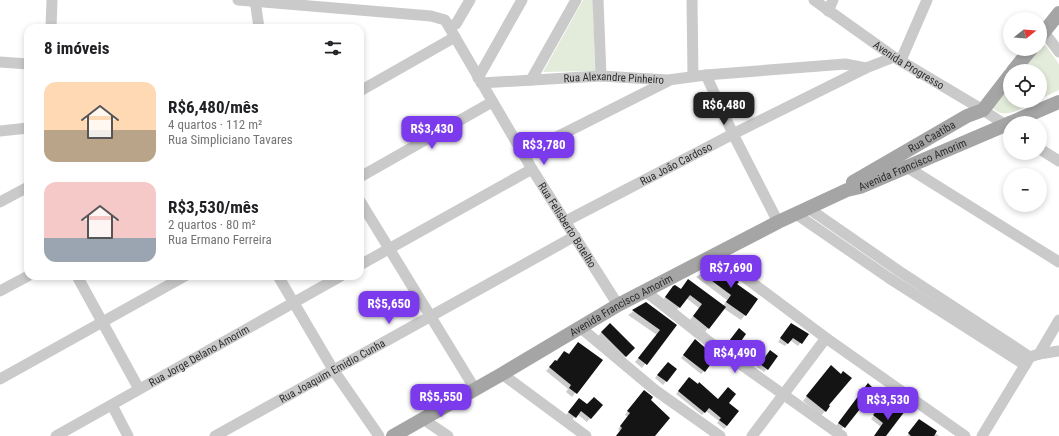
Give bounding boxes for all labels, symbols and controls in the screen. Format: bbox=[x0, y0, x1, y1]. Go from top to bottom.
north arrow bbox=[1003, 12, 1047, 56]
map controls bbox=[1003, 12, 1047, 212]
icon: filters bbox=[322, 37, 344, 59]
text: 8 imóveis bbox=[44, 38, 109, 58]
street label: Avenida Progresso bbox=[870, 38, 947, 93]
button: locate bbox=[1003, 64, 1047, 108]
street label: Rua Alexandre Pinheiro bbox=[563, 70, 665, 87]
pin: R$6,480 bbox=[687, 92, 761, 126]
text: R$6,480/mês bbox=[168, 97, 259, 117]
text: R$6,480 bbox=[702, 97, 746, 112]
icon: home bbox=[76, 98, 124, 146]
pin: R$3,430 bbox=[395, 116, 469, 150]
button: + bbox=[1003, 116, 1047, 160]
text: 4 quartos · 112 m² bbox=[168, 117, 262, 132]
street label: Rua Caatiba bbox=[906, 118, 958, 156]
text: R$3,430 bbox=[410, 121, 454, 136]
text: Rua Simpliciano Tavares bbox=[168, 132, 293, 147]
pin: R$3,780 bbox=[507, 132, 581, 166]
street label: Avenida Francisco Amorim bbox=[857, 136, 969, 194]
text: R$3,780 bbox=[522, 137, 566, 152]
street label: Rua João Cardoso bbox=[638, 140, 715, 188]
button: − bbox=[1003, 168, 1047, 212]
street label: Rua Felisberto Botelho bbox=[535, 180, 599, 271]
text: R$3,530/mês bbox=[168, 197, 259, 217]
icon: home bbox=[76, 198, 124, 246]
text: 2 quartos · 80 m² bbox=[168, 217, 256, 232]
text: Rua Ermano Ferreira bbox=[168, 232, 272, 247]
pin: R$7,690 bbox=[694, 255, 768, 289]
text: R$7,690 bbox=[709, 260, 753, 275]
street label: Avenida Francisco Amorim bbox=[567, 272, 675, 339]
pin: R$5,650 bbox=[352, 291, 426, 325]
text: R$5,650 bbox=[367, 296, 411, 311]
street label: Rua Jorge Delano Amorim bbox=[147, 323, 252, 390]
street label: Rua Joaquim Emidio Cunha bbox=[277, 337, 388, 406]
pin: R$4,490 bbox=[698, 340, 772, 374]
text: R$4,490 bbox=[713, 345, 757, 360]
pin: R$5,550 bbox=[404, 384, 478, 418]
pin: R$3,530 bbox=[851, 387, 925, 421]
text: R$5,550 bbox=[419, 389, 463, 404]
text: R$3,530 bbox=[866, 392, 910, 407]

